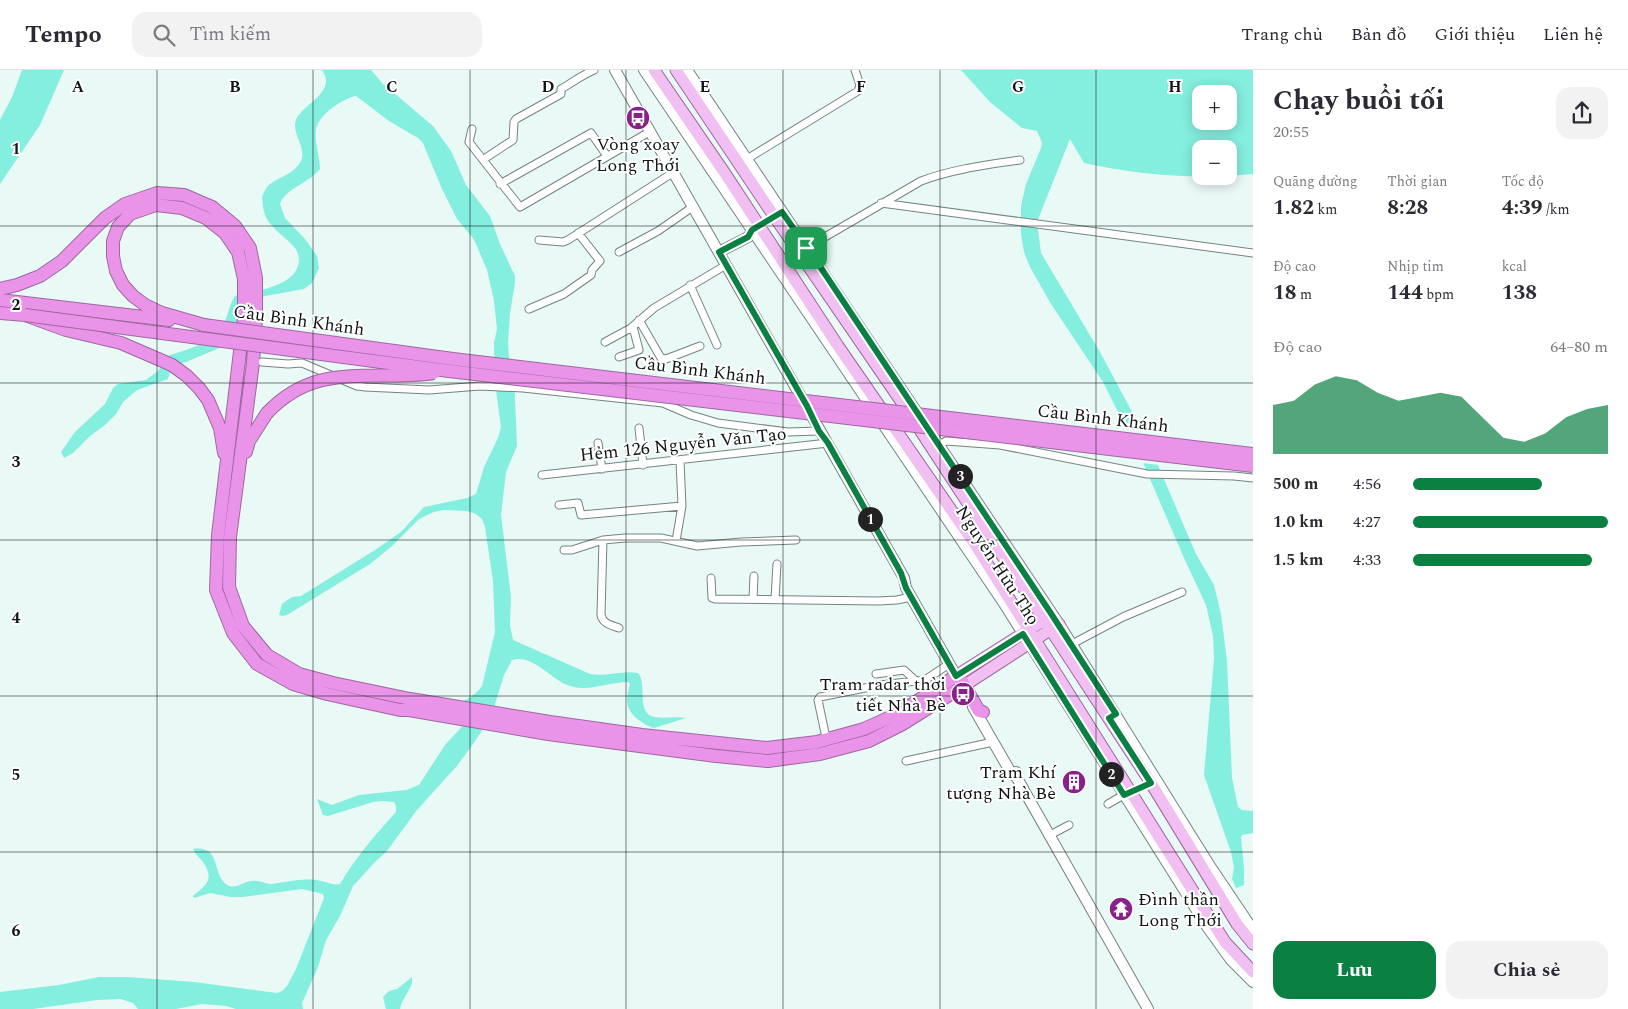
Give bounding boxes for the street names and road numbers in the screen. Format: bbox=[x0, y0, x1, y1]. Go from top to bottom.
street label: Cầu Bình Khánh bbox=[232, 298, 366, 343]
street label: Cầu Bình Khánh bbox=[633, 349, 767, 392]
street label: Cầu Bình Khánh bbox=[1036, 397, 1170, 440]
street label: Hẻm 126 Nguyễn Văn Tạo bbox=[578, 420, 788, 469]
street label: Nguyễn Hữu Thọ bbox=[949, 500, 1047, 631]

